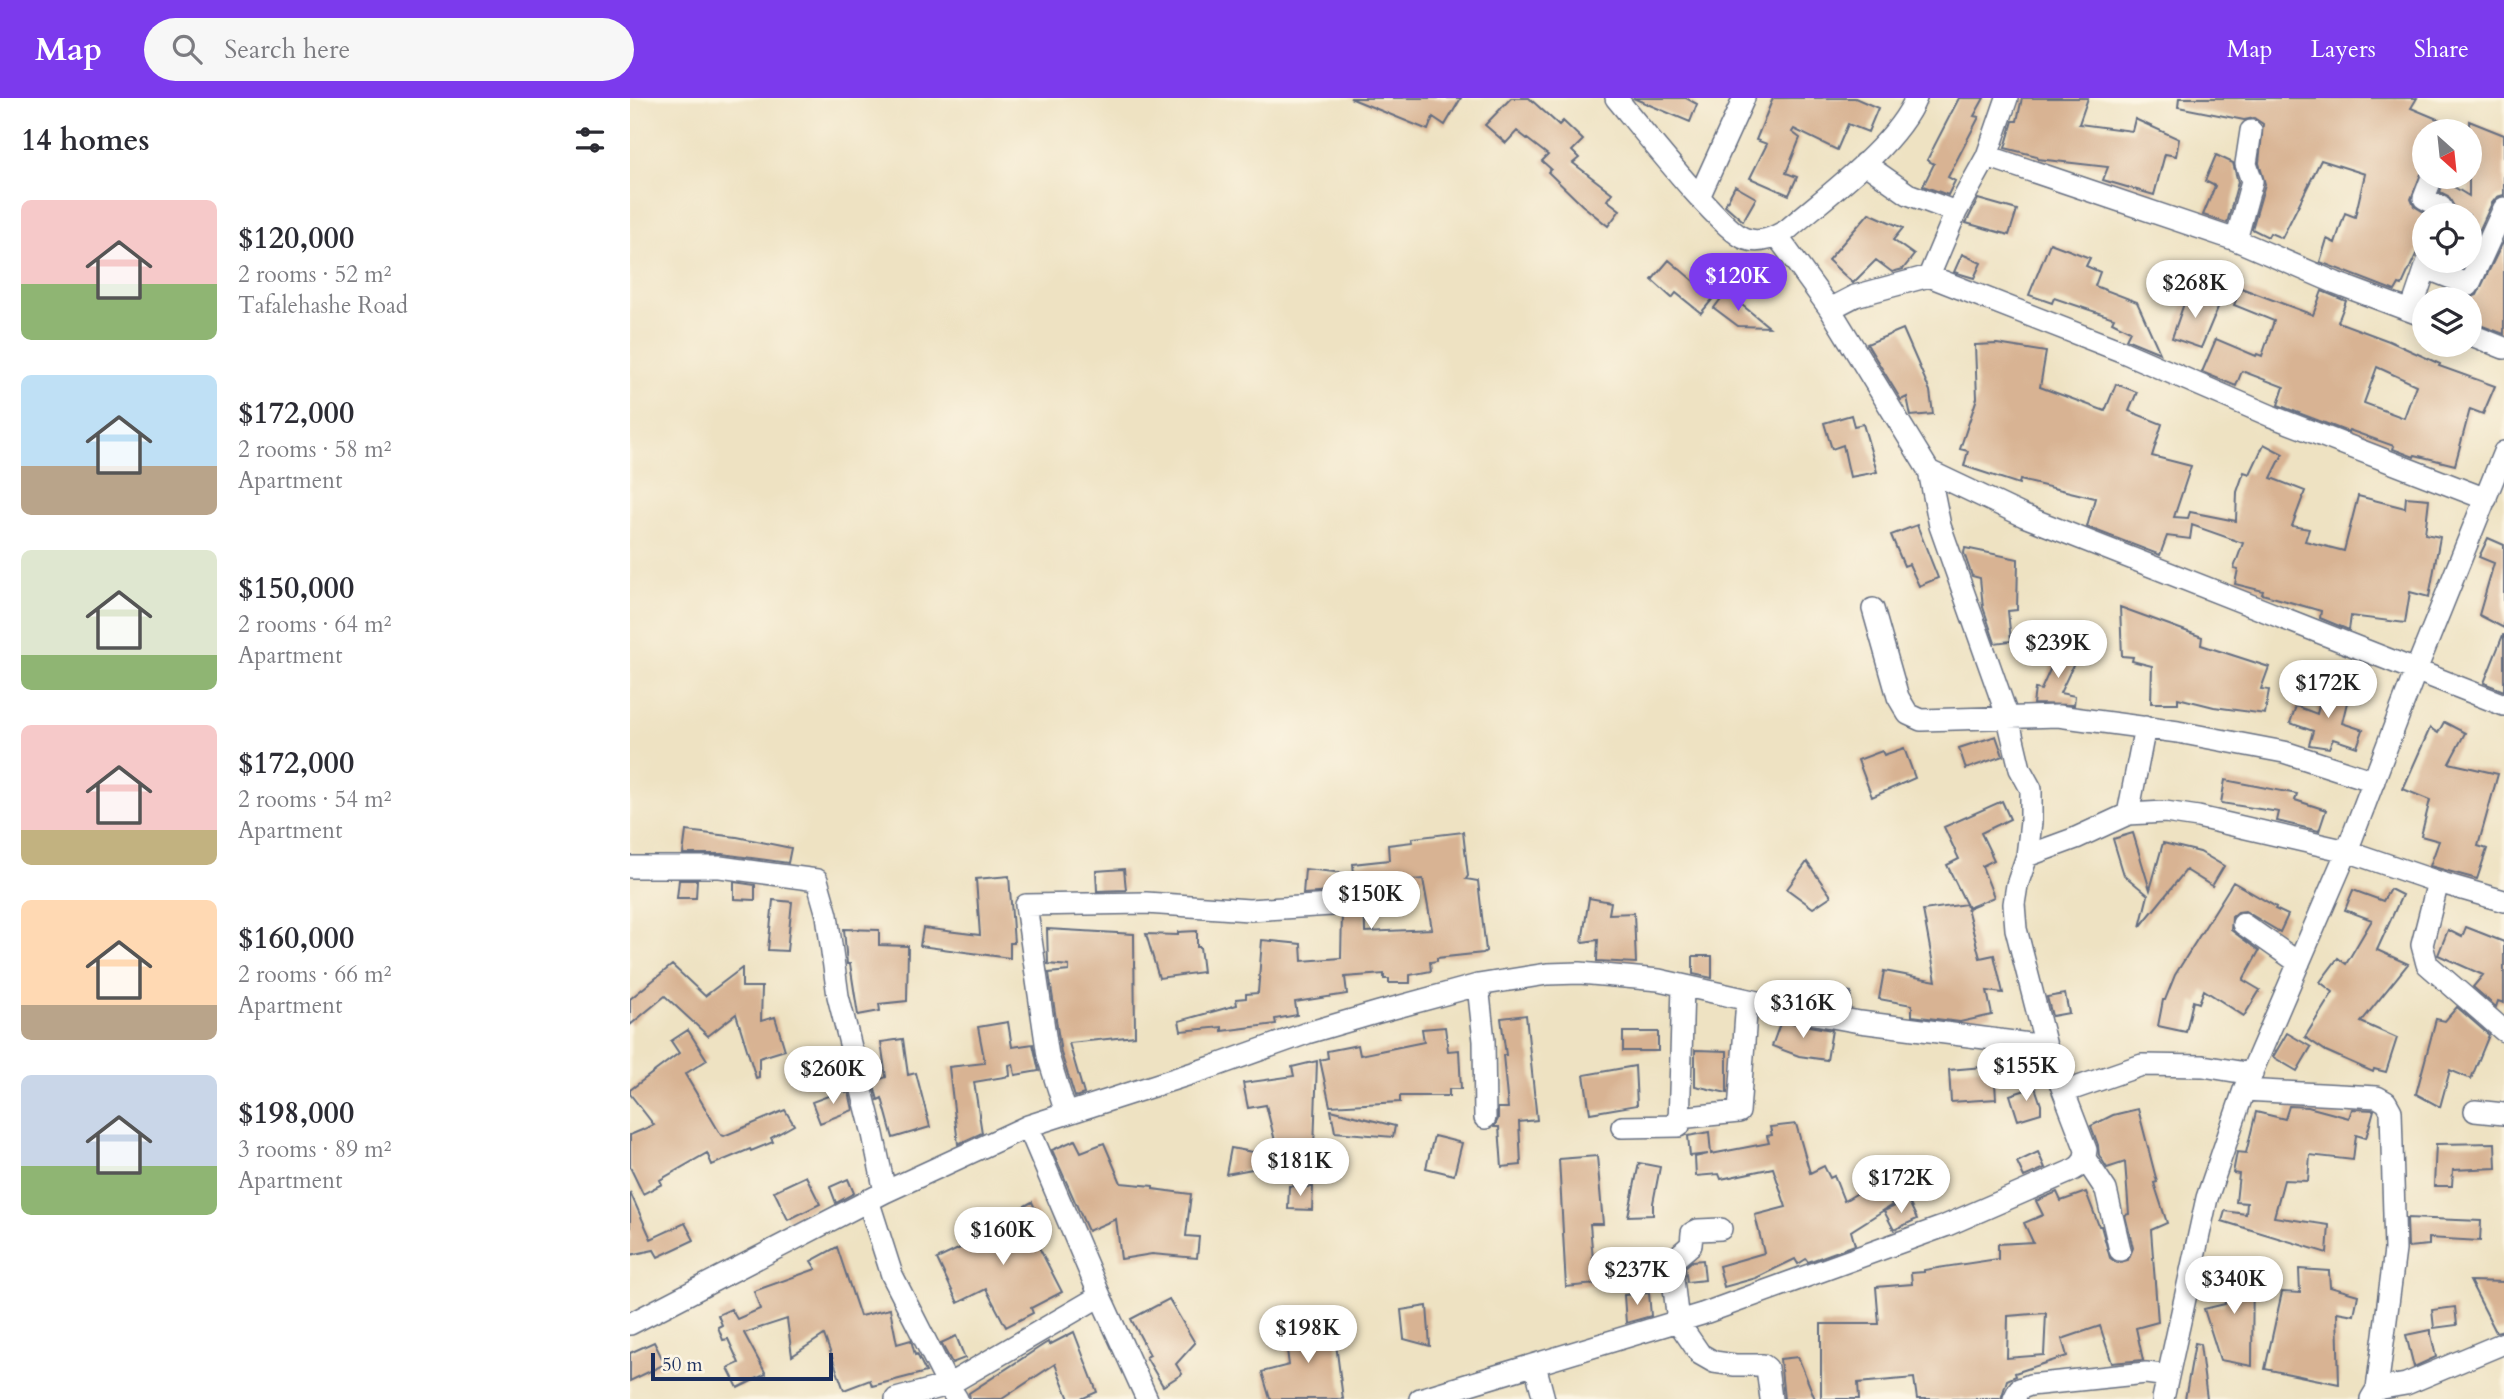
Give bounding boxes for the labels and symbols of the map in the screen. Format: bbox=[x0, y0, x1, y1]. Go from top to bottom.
north arrow bbox=[2412, 119, 2482, 189]
pin: $120K bbox=[1689, 254, 1787, 313]
pin: $268K bbox=[2146, 260, 2244, 320]
pin: $239K bbox=[2009, 620, 2107, 680]
pin: $172K bbox=[2279, 660, 2377, 720]
pin: $150K bbox=[1322, 872, 1420, 931]
pin: $316K bbox=[1754, 981, 1852, 1040]
pin: $155K bbox=[1977, 1044, 2075, 1103]
pin: $260K bbox=[784, 1046, 882, 1106]
pin: $181K bbox=[1251, 1138, 1349, 1198]
pin: $172K bbox=[1852, 1156, 1950, 1215]
pin: $160K bbox=[954, 1208, 1052, 1267]
pin: $237K bbox=[1588, 1248, 1686, 1307]
pin: $340K bbox=[2185, 1256, 2283, 1316]
pin: $198K bbox=[1259, 1306, 1357, 1365]
scale bar bbox=[651, 1350, 833, 1382]

